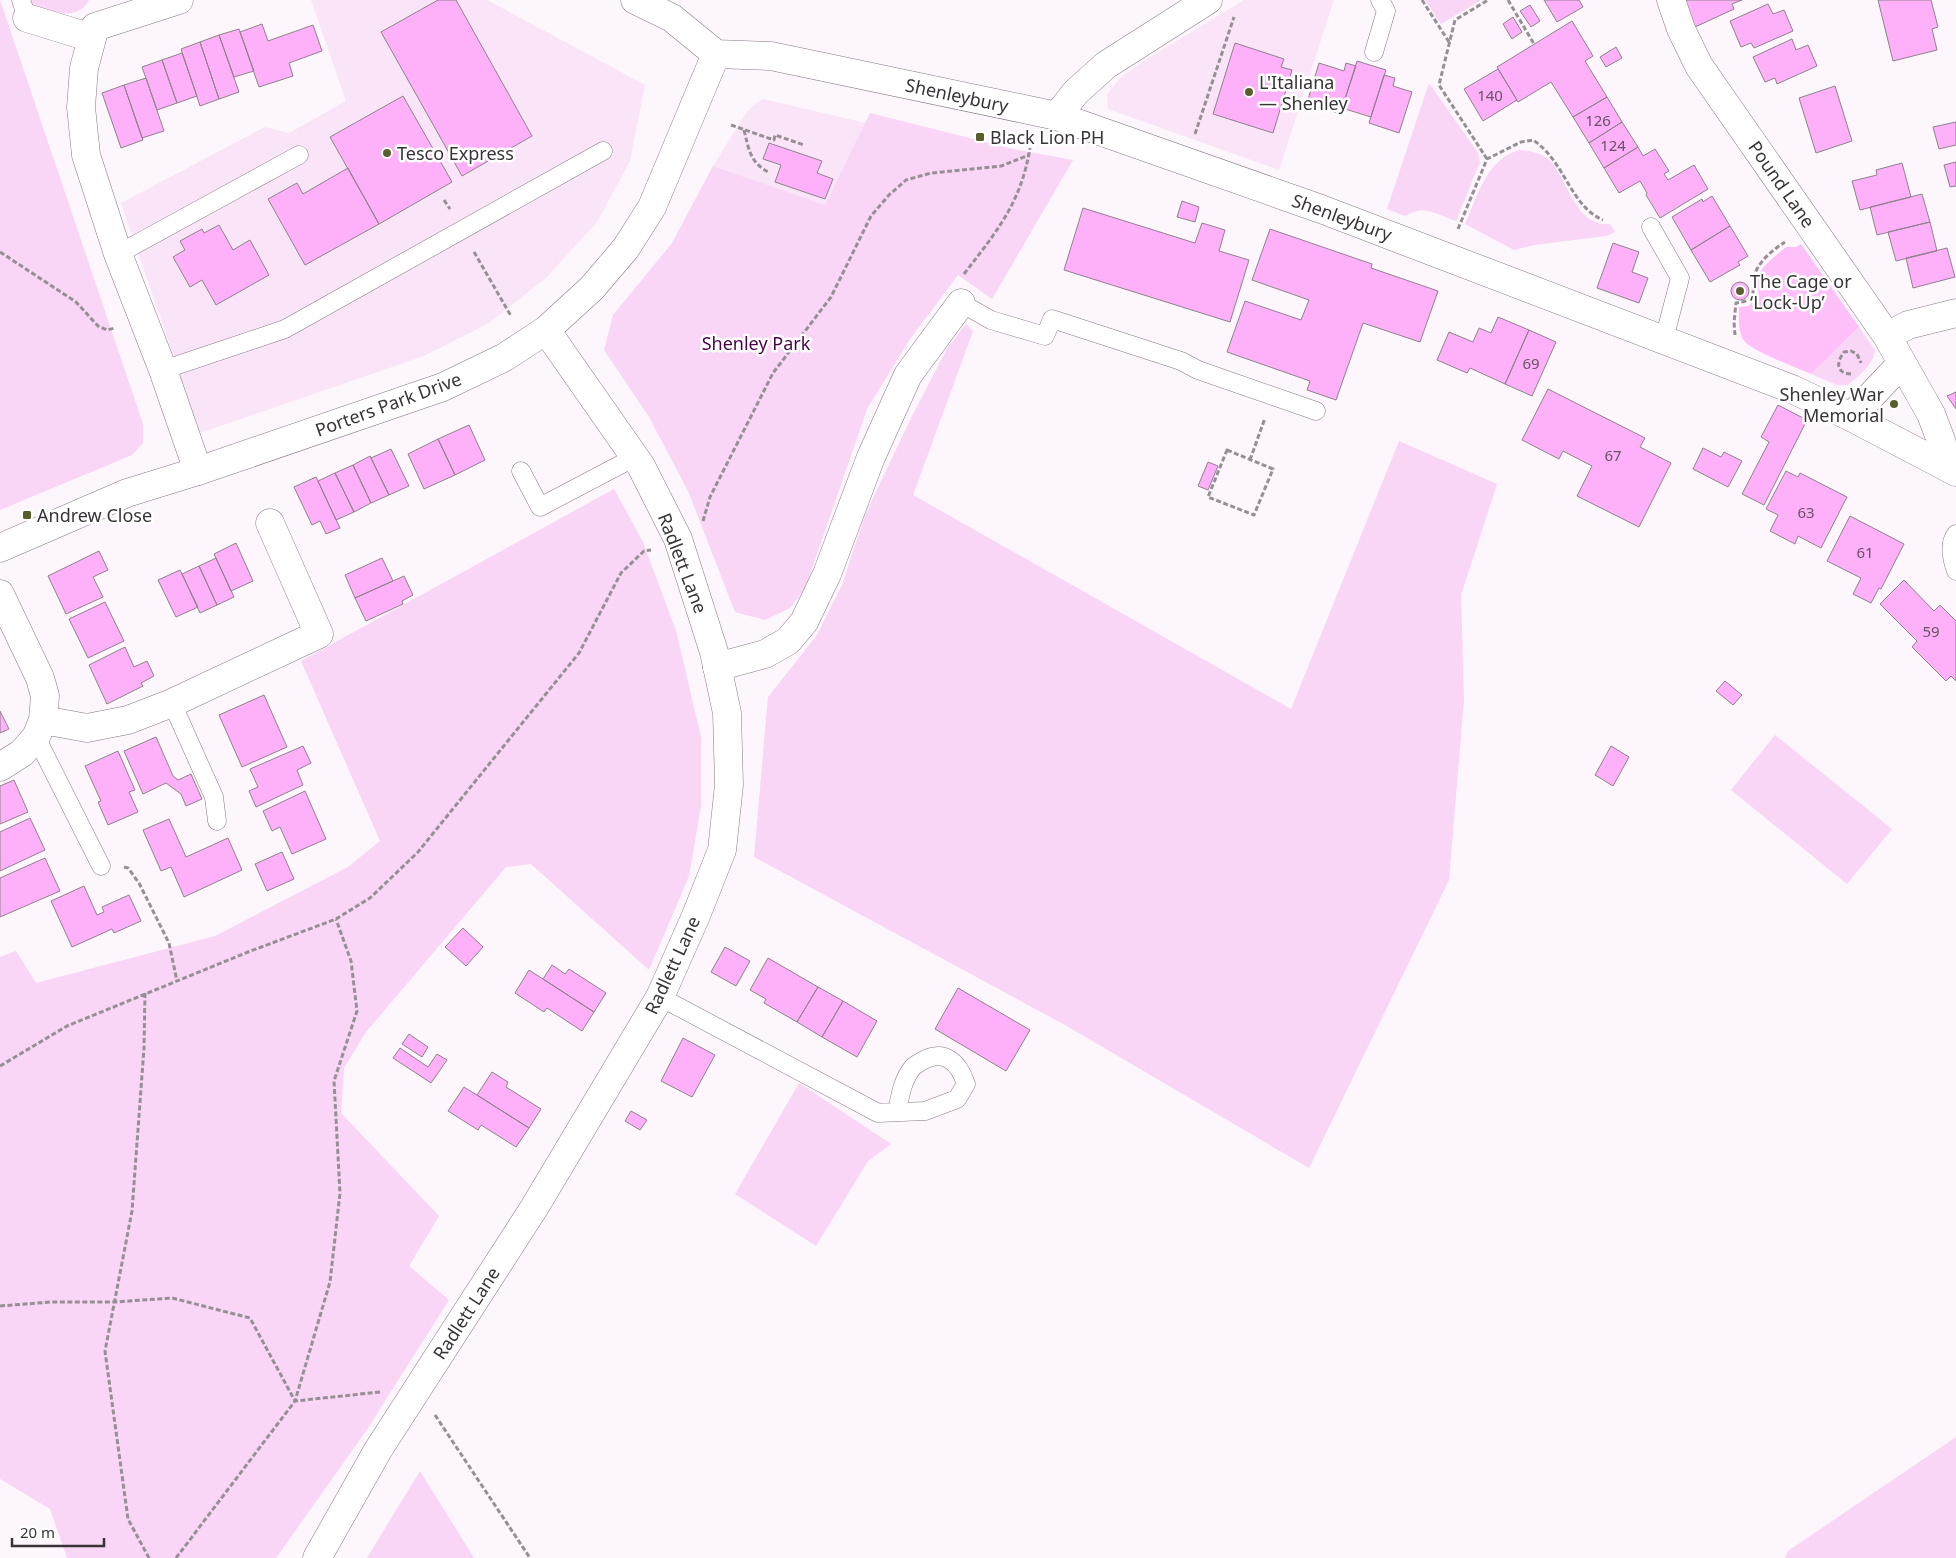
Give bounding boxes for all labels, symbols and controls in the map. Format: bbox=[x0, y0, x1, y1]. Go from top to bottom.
place label: L'Italiana — Shenley bbox=[1259, 70, 1348, 115]
street label: Shenleybury bbox=[903, 72, 1011, 118]
house number: 140 bbox=[1477, 85, 1503, 105]
marker: L'Italiana — Shenley bbox=[1243, 86, 1255, 98]
house number: 126 bbox=[1585, 110, 1611, 130]
place label: Black Lion PH bbox=[990, 125, 1104, 149]
marker: Black Lion PH bbox=[974, 131, 986, 143]
house number: 124 bbox=[1600, 135, 1626, 155]
street label: Pound Lane bbox=[1743, 136, 1821, 232]
place label: Tesco Express bbox=[397, 141, 514, 165]
marker: Tesco Express bbox=[381, 147, 393, 159]
street label: Shenleybury bbox=[1289, 188, 1396, 246]
place label: The Cage or ‘Lock-Up’ bbox=[1750, 269, 1852, 314]
marker: The Cage or ‘Lock-Up’ bbox=[1734, 285, 1746, 297]
park label: Shenley Park bbox=[702, 331, 811, 355]
house number: 69 bbox=[1522, 353, 1540, 373]
street label: Porters Park Drive bbox=[312, 366, 464, 442]
place label: Shenley War Memorial bbox=[1780, 382, 1885, 427]
marker: Shenley War Memorial bbox=[1888, 398, 1900, 410]
house number: 67 bbox=[1604, 445, 1622, 465]
house number: 63 bbox=[1797, 502, 1815, 522]
place label: Andrew Close bbox=[37, 503, 152, 527]
marker: Andrew Close bbox=[21, 509, 33, 521]
street label: Radlett Lane bbox=[653, 509, 713, 617]
house number: 61 bbox=[1856, 542, 1874, 562]
house number: 59 bbox=[1922, 621, 1940, 641]
street label: Radlett Lane bbox=[639, 912, 705, 1018]
street label: Radlett Lane bbox=[427, 1262, 505, 1364]
scale bar bbox=[12, 1516, 105, 1548]
text: 20 m bbox=[20, 1522, 55, 1542]

